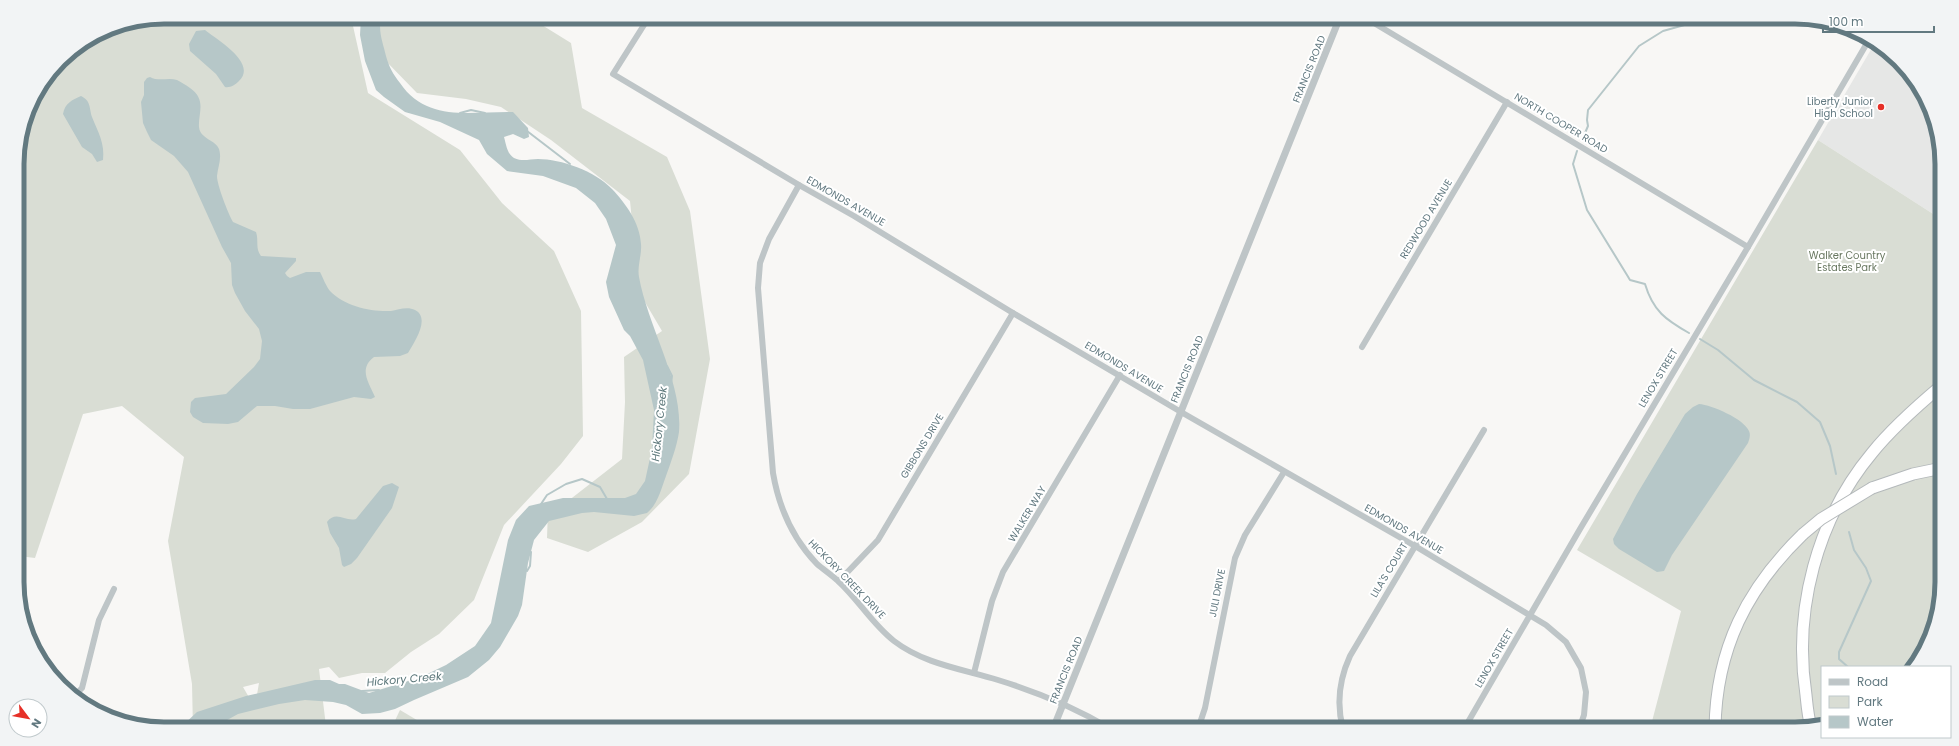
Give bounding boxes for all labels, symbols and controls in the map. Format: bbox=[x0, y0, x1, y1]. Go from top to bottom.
scale bar bbox=[1823, 8, 1934, 34]
text: 100 m bbox=[1829, 13, 1863, 30]
street label: FRANCIS ROAD bbox=[1289, 33, 1329, 105]
street label: NORTH COOPER ROAD bbox=[1511, 89, 1611, 157]
place label: Liberty Junior High School bbox=[1807, 94, 1873, 121]
marker: Liberty Junior High School bbox=[1876, 102, 1886, 112]
street label: EDMONDS AVENUE bbox=[804, 172, 888, 230]
street label: REDWOOD AVENUE bbox=[1396, 176, 1456, 262]
park label: Walker Country Estates Park bbox=[1809, 248, 1886, 275]
street label: FRANCIS ROAD bbox=[1167, 333, 1207, 405]
street label: EDMONDS AVENUE bbox=[1082, 338, 1166, 396]
street label: LENOX STREET bbox=[1635, 345, 1682, 410]
water label: Hickory Creek bbox=[647, 384, 671, 462]
street label: GIBBONS DRIVE bbox=[897, 411, 947, 481]
street label: WALKER WAY bbox=[1004, 483, 1050, 545]
street label: EDMONDS AVENUE bbox=[1362, 500, 1446, 558]
street label: HICKORY CREEK DRIVE bbox=[805, 536, 889, 622]
street label: LILA'S COURT bbox=[1367, 539, 1412, 600]
street label: JULI DRIVE bbox=[1205, 568, 1229, 618]
street label: LENOX STREET bbox=[1471, 625, 1517, 690]
street label: FRANCIS ROAD bbox=[1046, 634, 1086, 706]
legend bbox=[1821, 666, 1951, 738]
water label: Hickory Creek bbox=[366, 668, 443, 690]
text: Road bbox=[1857, 673, 1888, 690]
text: Park bbox=[1857, 693, 1884, 710]
north arrow bbox=[8, 698, 48, 738]
text: Water bbox=[1857, 713, 1894, 730]
text: N bbox=[28, 716, 45, 731]

